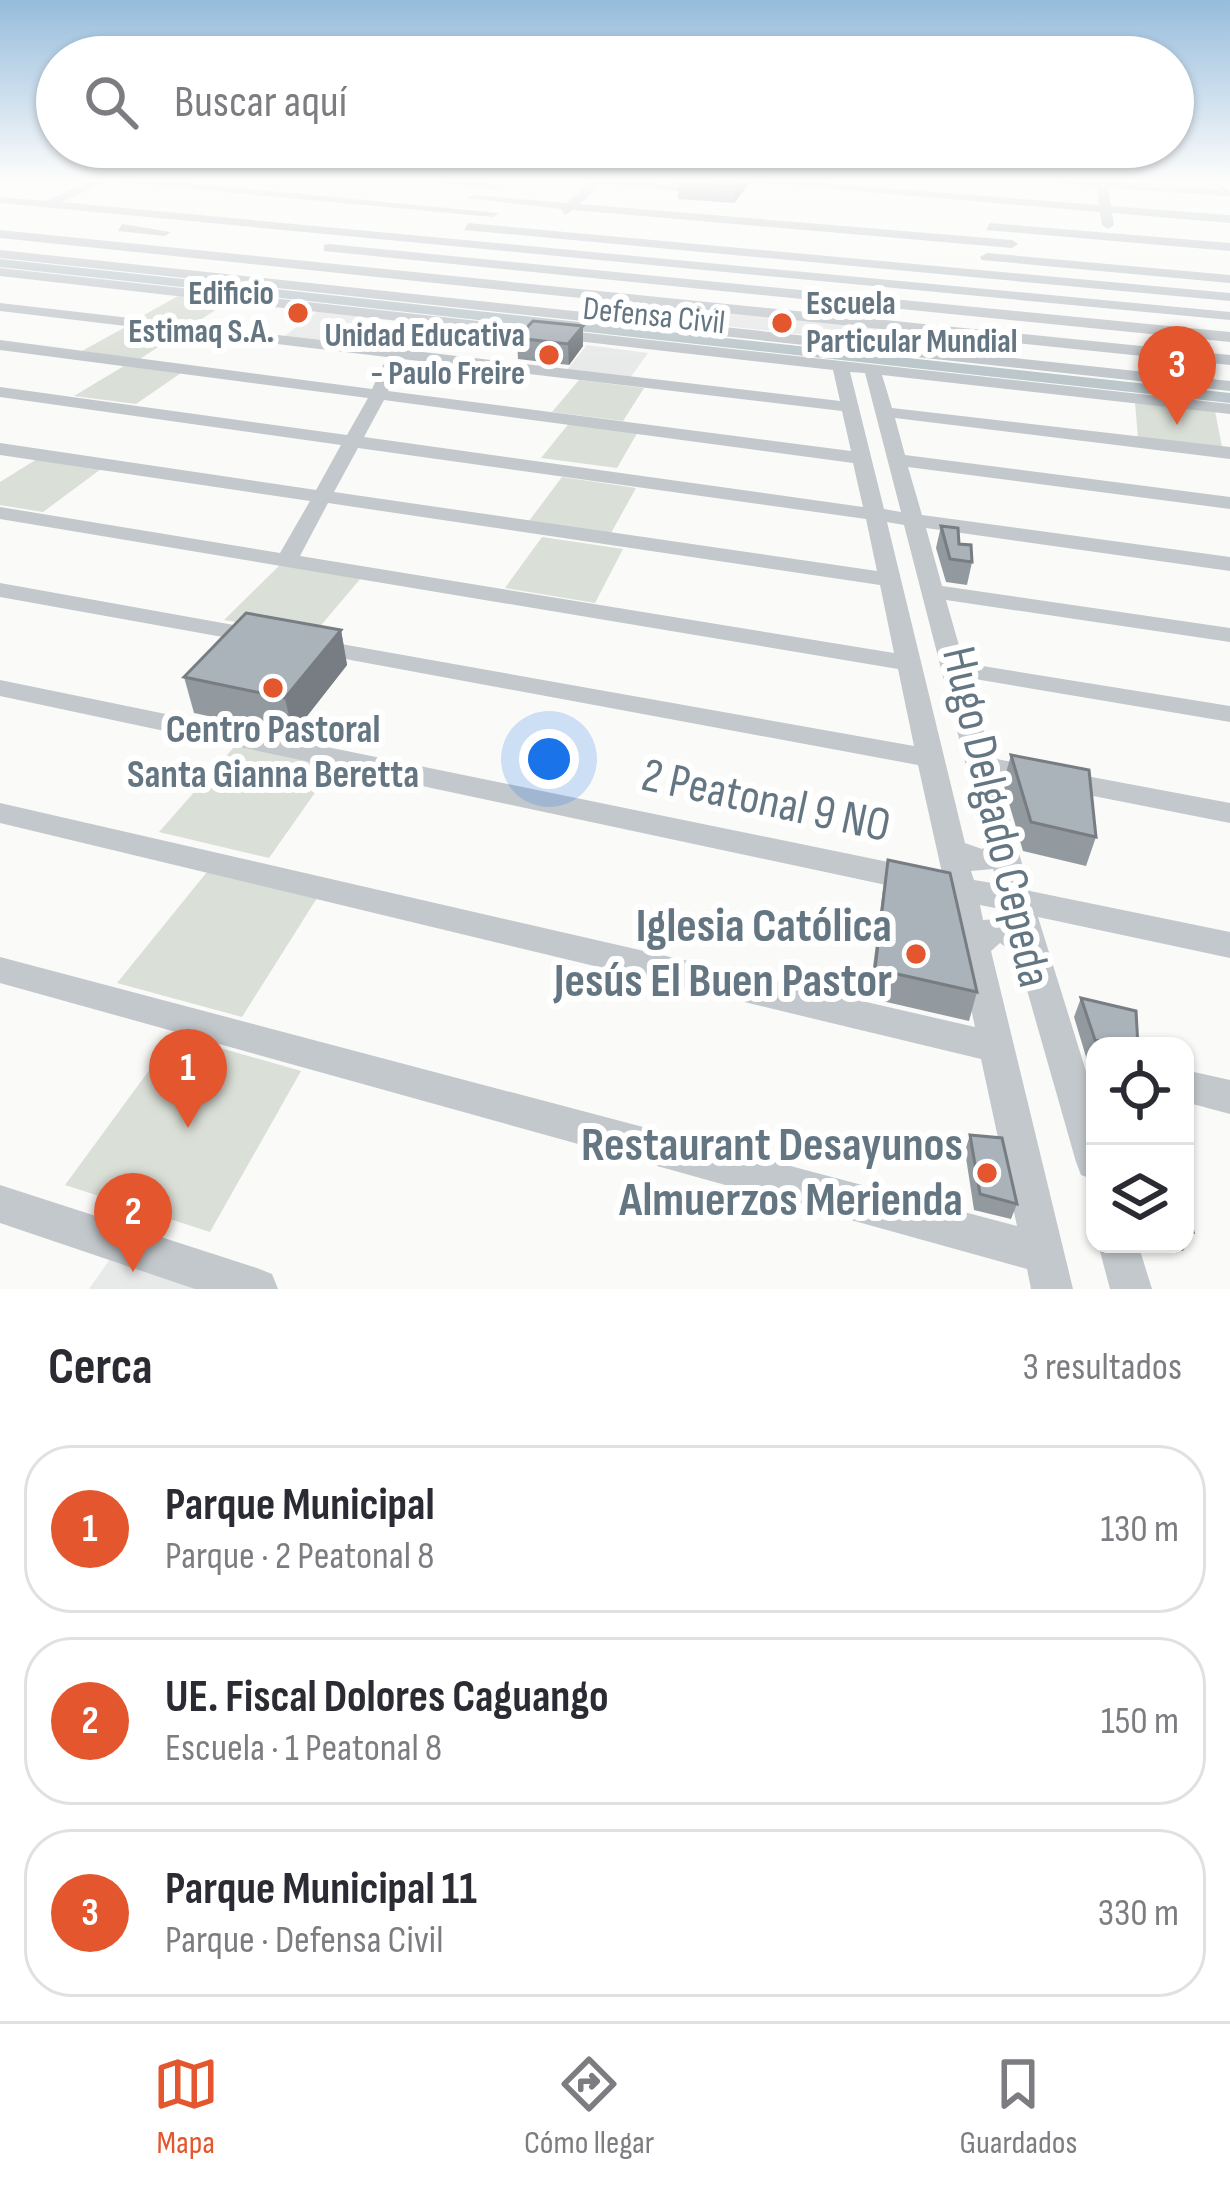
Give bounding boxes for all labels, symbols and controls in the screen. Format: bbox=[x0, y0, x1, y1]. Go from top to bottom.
search box bbox=[36, 36, 1194, 168]
icon: search bbox=[78, 69, 144, 135]
text: Buscar aquí bbox=[174, 75, 347, 130]
place label: Edificio Estimaq S.A. bbox=[128, 274, 274, 352]
place label: Escuela Particular Mundial bbox=[806, 284, 1017, 362]
street label: Defensa Civil bbox=[581, 289, 727, 343]
marker: Edificio Estimaq S.A. bbox=[285, 300, 311, 326]
marker: Escuela Particular Mundial bbox=[769, 310, 795, 336]
place label: Unidad Educativa - Paulo Freire bbox=[324, 316, 525, 394]
pin: 3 bbox=[1138, 326, 1216, 425]
marker: Unidad Educativa - Paulo Freire bbox=[536, 342, 562, 368]
street label: Hugo Delgado Cepeda bbox=[929, 641, 1063, 993]
marker: Centro Pastoral Santa Gianna Beretta bbox=[260, 675, 286, 701]
place label: Centro Pastoral Santa Gianna Beretta bbox=[127, 707, 419, 799]
your location bbox=[519, 729, 579, 789]
street label: 2 Peatonal 9 NO bbox=[637, 747, 895, 855]
place label: Iglesia Católica Jesús El Buen Pastor bbox=[553, 898, 892, 1010]
marker: Iglesia Católica Jesús El Buen Pastor bbox=[903, 941, 929, 967]
pin: 1 bbox=[149, 1029, 227, 1128]
map controls bbox=[1086, 1037, 1194, 1253]
button: locate bbox=[1086, 1037, 1194, 1145]
place label: Restaurant Desayunos Almuerzos Merienda bbox=[581, 1117, 963, 1229]
button: layers bbox=[1086, 1145, 1194, 1253]
marker: Restaurant Desayunos Almuerzos Merienda bbox=[974, 1160, 1000, 1186]
pin: 2 bbox=[94, 1173, 172, 1272]
text: Cerca bbox=[48, 1337, 153, 1398]
text: 3 resultados bbox=[1022, 1344, 1182, 1391]
text: Parque Municipal bbox=[165, 1478, 435, 1533]
text: 1 bbox=[82, 1506, 98, 1553]
text: 130 m bbox=[1100, 1506, 1179, 1553]
text: Parque · 2 Peatonal 8 bbox=[165, 1533, 434, 1580]
text: UE. Fiscal Dolores Caguango bbox=[165, 1670, 609, 1725]
text: 2 bbox=[81, 1698, 99, 1745]
text: 150 m bbox=[1101, 1698, 1179, 1745]
text: Escuela · 1 Peatonal 8 bbox=[165, 1725, 442, 1772]
text: Parque Municipal 11 bbox=[165, 1862, 477, 1917]
text: 3 bbox=[81, 1890, 99, 1937]
text: 330 m bbox=[1098, 1890, 1179, 1937]
text: Parque · Defensa Civil bbox=[165, 1917, 443, 1964]
tab: Mapa bbox=[153, 2051, 219, 2163]
tab: Cómo llegar bbox=[524, 2051, 654, 2163]
tab: Guardados bbox=[960, 2051, 1077, 2163]

